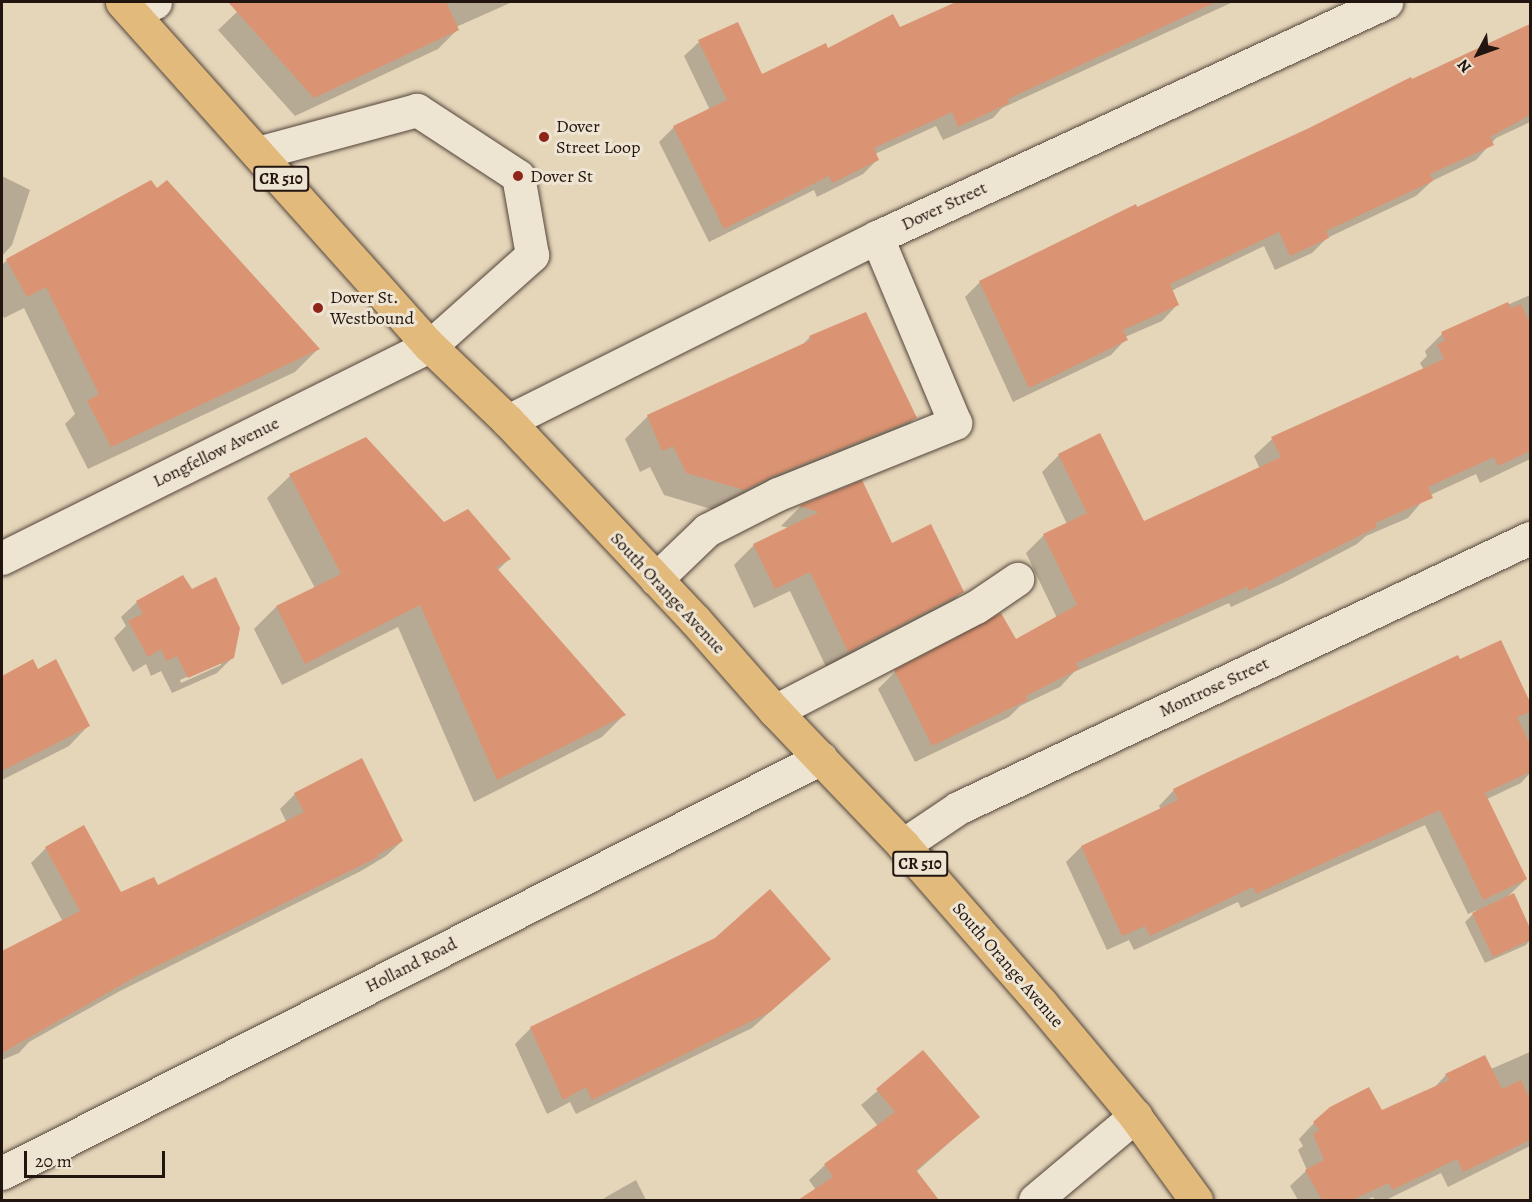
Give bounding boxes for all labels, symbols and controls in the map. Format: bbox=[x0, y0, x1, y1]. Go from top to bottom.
north arrow bbox=[1448, 24, 1508, 84]
text: N bbox=[1452, 54, 1477, 77]
place label: Dover Street Loop bbox=[556, 116, 640, 158]
marker: Dover Street Loop bbox=[537, 130, 551, 144]
place label: Dover St bbox=[530, 165, 593, 187]
road number: CR 510 bbox=[252, 166, 310, 192]
marker: Dover St bbox=[511, 169, 525, 183]
street label: Dover Street bbox=[898, 177, 990, 235]
place label: Dover St. Westbound bbox=[330, 287, 414, 330]
marker: Dover St. Westbound bbox=[311, 301, 325, 315]
street label: Longfellow Avenue bbox=[149, 412, 283, 492]
street label: South Orange Avenue bbox=[606, 528, 730, 658]
street label: Montrose Street bbox=[1156, 652, 1272, 722]
road number: CR 510 bbox=[892, 851, 948, 877]
street label: South Orange Avenue bbox=[948, 898, 1068, 1032]
street label: Holland Road bbox=[362, 933, 460, 997]
scale bar bbox=[27, 1139, 168, 1177]
text: 20 m bbox=[35, 1149, 72, 1173]

